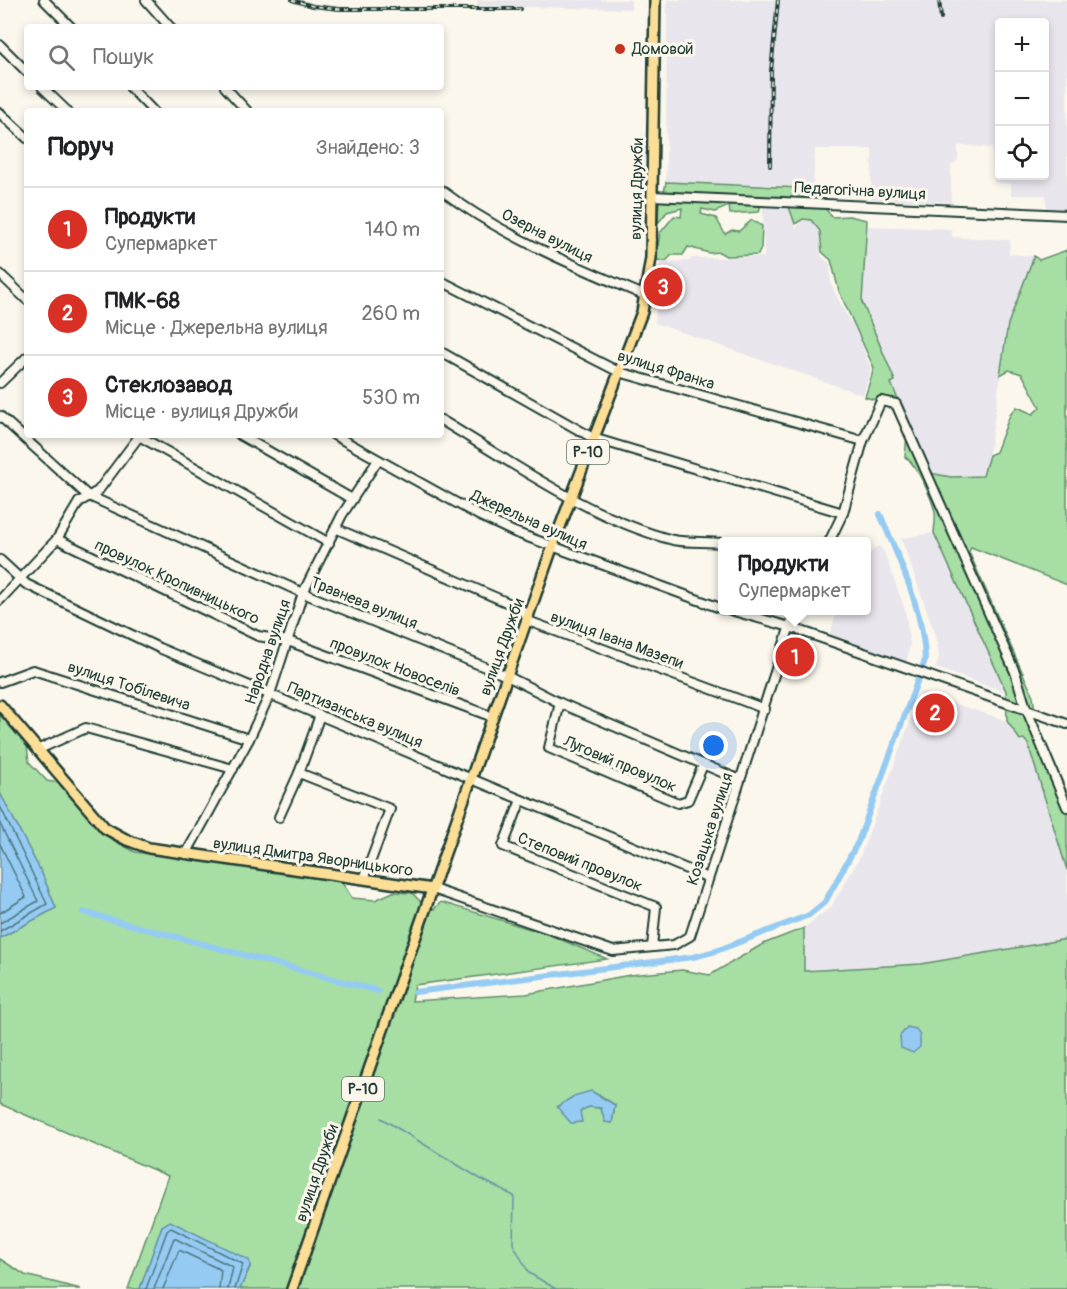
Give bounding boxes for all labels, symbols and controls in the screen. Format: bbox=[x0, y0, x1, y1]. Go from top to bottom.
map controls bbox=[995, 18, 1049, 180]
button: + bbox=[995, 18, 1049, 72]
search box bbox=[24, 24, 444, 90]
place label: Домовой bbox=[631, 39, 693, 59]
icon: search bbox=[45, 41, 78, 74]
marker: Домовой bbox=[613, 42, 627, 56]
text: Пошук bbox=[93, 43, 154, 71]
button: − bbox=[995, 72, 1049, 126]
button: locate bbox=[995, 126, 1049, 180]
text: Поруч bbox=[48, 131, 114, 163]
text: Знайдено: 3 bbox=[316, 135, 420, 160]
street label: вулиця Дружби bbox=[626, 138, 648, 240]
street label: Педагогічна вулиця bbox=[794, 178, 926, 204]
text: Продукти bbox=[105, 203, 195, 231]
street label: Озерна вулиця bbox=[498, 204, 596, 268]
text: 1 bbox=[64, 217, 71, 242]
text: 140 m bbox=[365, 217, 420, 242]
text: Супермаркет bbox=[105, 231, 217, 256]
pin: 3 bbox=[644, 264, 682, 310]
text: ПМК-68 bbox=[105, 287, 180, 315]
text: 2 bbox=[62, 301, 73, 326]
text: 260 m bbox=[361, 301, 420, 326]
text: Місце · Джерельна вулиця bbox=[105, 315, 328, 340]
street label: вулиця Франка bbox=[615, 346, 717, 394]
text: Стеклозавод bbox=[105, 371, 232, 399]
text: 3 bbox=[62, 385, 73, 410]
text: 530 m bbox=[362, 385, 420, 410]
text: Місце · вулиця Дружби bbox=[105, 399, 298, 424]
road number: Р-10 bbox=[567, 440, 609, 464]
street label: Джерельна вулиця bbox=[467, 485, 590, 555]
street label: провулок Кропивницького bbox=[91, 535, 263, 629]
popup bbox=[718, 537, 871, 615]
text: Продукти bbox=[738, 550, 828, 578]
street label: Травнева вулиця bbox=[307, 572, 421, 634]
text: Супермаркет bbox=[738, 578, 851, 603]
street label: вулиця Дружби bbox=[475, 596, 529, 698]
street label: Народна вулиця bbox=[241, 597, 295, 707]
street label: вулиця Івана Мазепи bbox=[548, 607, 686, 673]
street label: провулок Новоселів bbox=[327, 633, 463, 701]
pin: 1 bbox=[776, 634, 814, 680]
street label: вулиця Тобілевича bbox=[65, 657, 193, 715]
street label: Партизанська вулиця bbox=[284, 677, 426, 753]
pin: 2 bbox=[916, 690, 954, 736]
street label: Луговий провулок bbox=[560, 731, 680, 797]
your location bbox=[699, 731, 728, 760]
street label: Козацька вулиця bbox=[682, 770, 738, 888]
street label: Степовий провулок bbox=[515, 828, 645, 896]
street label: вулиця Дмитра Яворницького bbox=[212, 833, 415, 881]
road number: Р-10 bbox=[342, 1077, 384, 1101]
street label: вулиця Дружби bbox=[291, 1122, 343, 1224]

